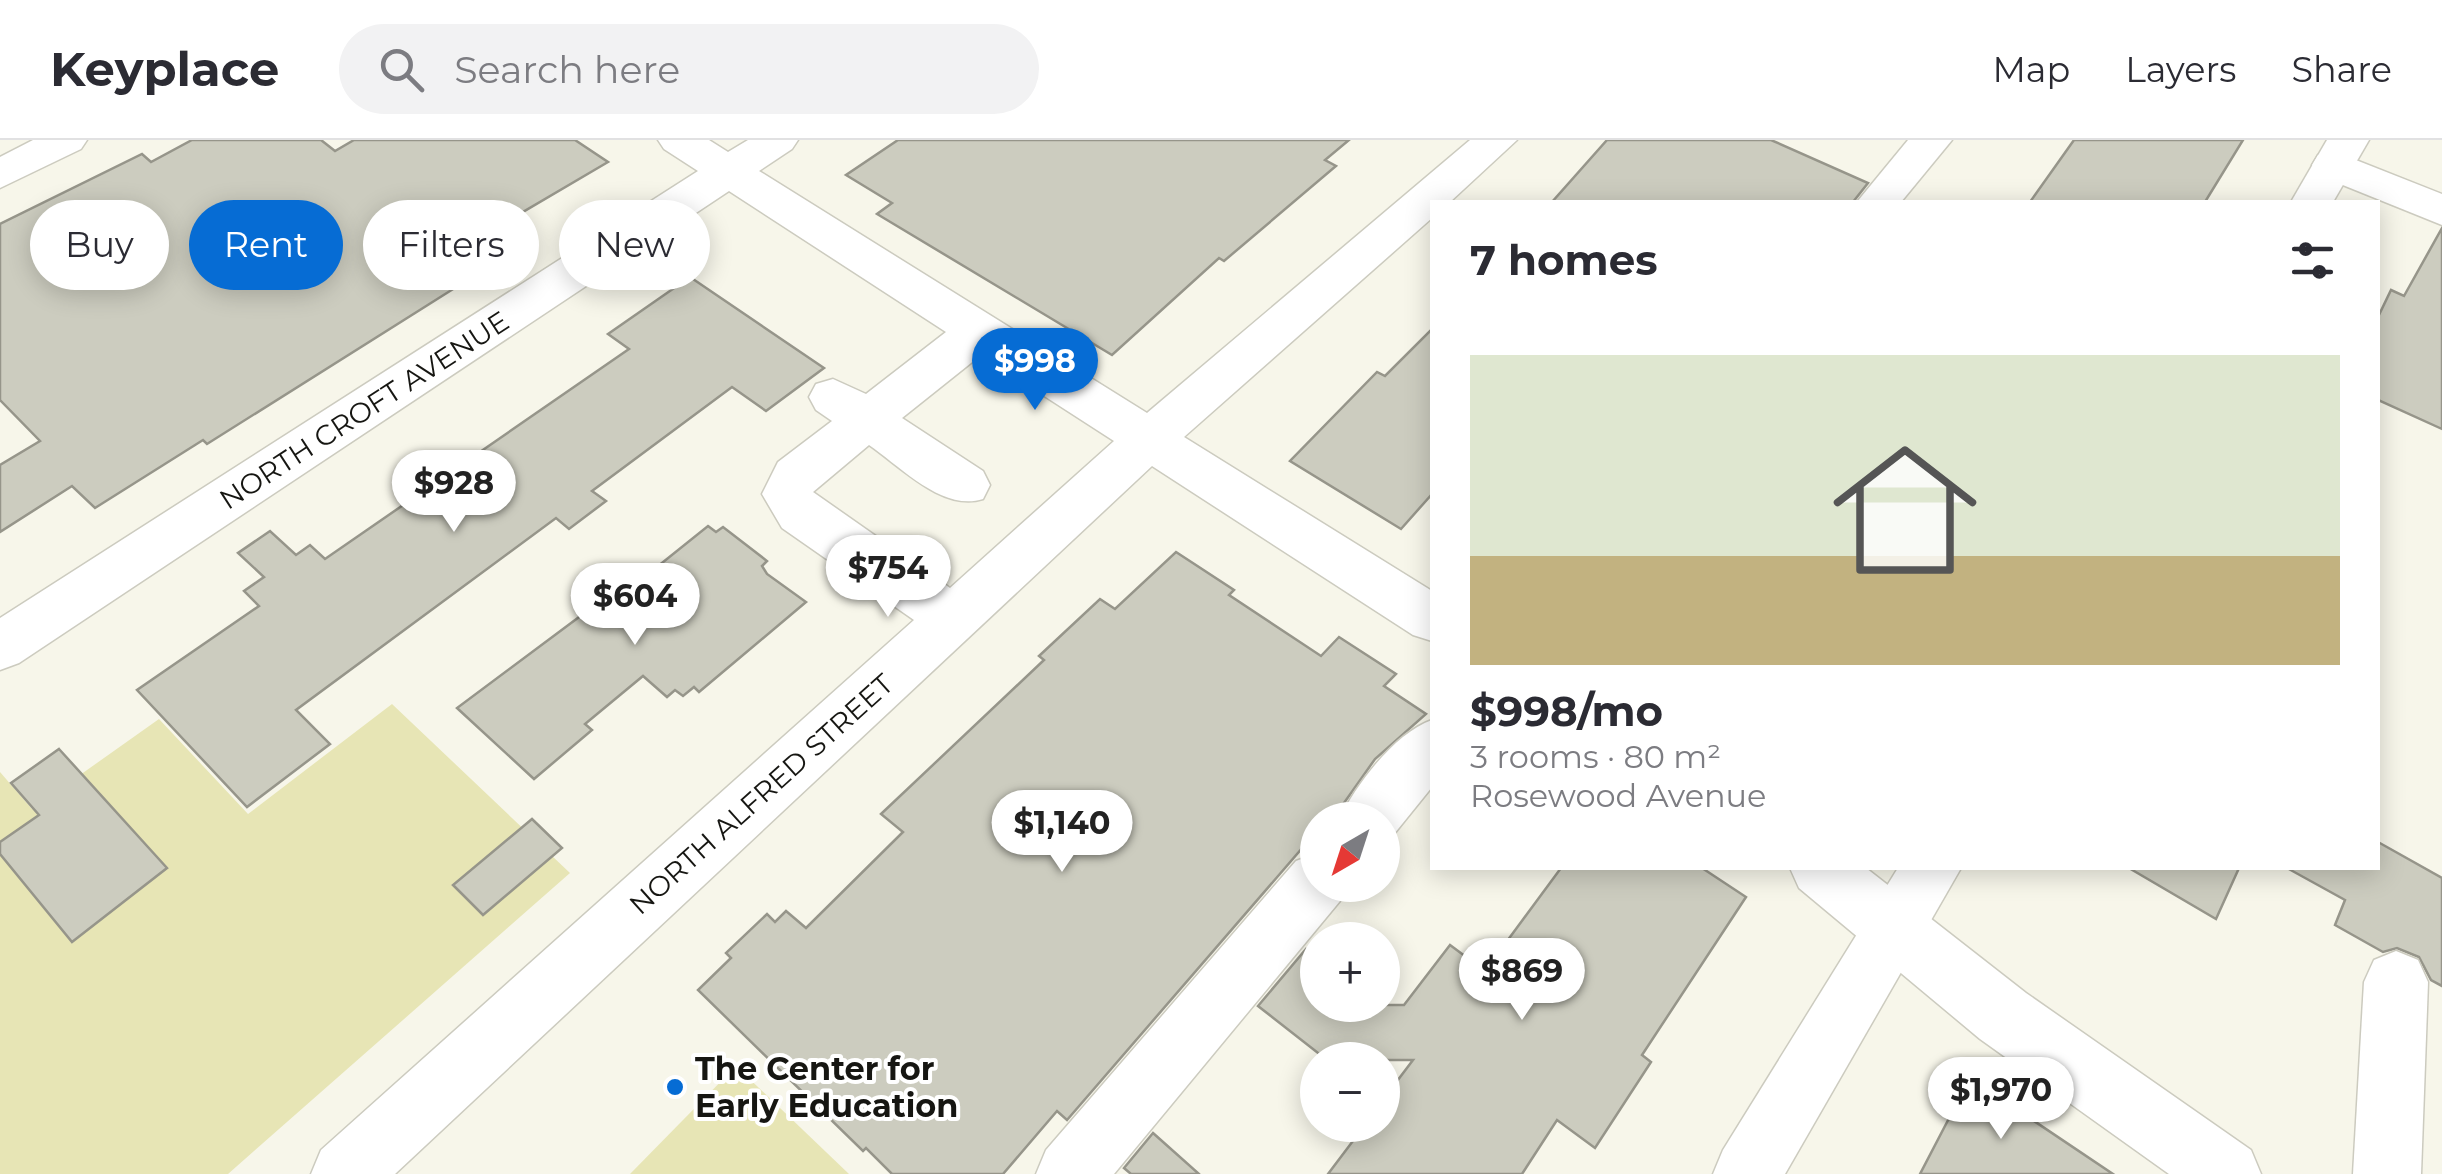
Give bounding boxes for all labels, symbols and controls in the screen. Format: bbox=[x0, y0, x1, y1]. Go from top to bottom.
search box bbox=[339, 24, 1039, 114]
text: Keyplace bbox=[50, 40, 279, 98]
icon: search bbox=[374, 42, 429, 97]
text: Search here bbox=[454, 46, 680, 93]
text: Map bbox=[1992, 48, 2070, 91]
text: Layers bbox=[2125, 48, 2236, 91]
text: Share bbox=[2291, 48, 2392, 91]
chip: Buy bbox=[30, 200, 169, 290]
chip: Rent bbox=[189, 200, 343, 290]
chip: Filters bbox=[363, 200, 539, 290]
chip: New bbox=[559, 200, 710, 290]
icon: filters bbox=[2285, 233, 2340, 288]
text: 7 homes bbox=[1470, 234, 1658, 286]
street label: NORTH CROFT AVENUE bbox=[213, 304, 515, 516]
pin: $998 bbox=[976, 328, 1094, 413]
text: $998 bbox=[994, 341, 1076, 380]
icon: home bbox=[1815, 420, 1995, 600]
pin: $928 bbox=[395, 450, 513, 535]
text: $928 bbox=[414, 463, 494, 502]
pin: $754 bbox=[829, 535, 947, 620]
text: $754 bbox=[848, 548, 928, 587]
pin: $604 bbox=[576, 563, 694, 648]
text: $604 bbox=[593, 576, 677, 615]
street label: NORTH ALFRED STREET bbox=[622, 667, 900, 921]
text: $998/mo bbox=[1470, 685, 1663, 737]
text: 3 rooms · 80 m² bbox=[1470, 737, 1721, 776]
text: Rosewood Avenue bbox=[1470, 776, 1766, 815]
pin: $1,140 bbox=[981, 790, 1143, 875]
north arrow bbox=[1300, 802, 1400, 902]
map controls bbox=[1300, 802, 1400, 1142]
text: $1,140 bbox=[1014, 803, 1110, 842]
button: + bbox=[1300, 922, 1400, 1022]
pin: $869 bbox=[1463, 938, 1581, 1023]
text: $869 bbox=[1481, 951, 1563, 990]
button: − bbox=[1300, 1042, 1400, 1142]
place label: The Center for Early Education bbox=[695, 1049, 958, 1125]
pin: $1,970 bbox=[1920, 1057, 2082, 1142]
text: $1,970 bbox=[1950, 1070, 2052, 1109]
marker: The Center for Early Education bbox=[664, 1076, 686, 1098]

